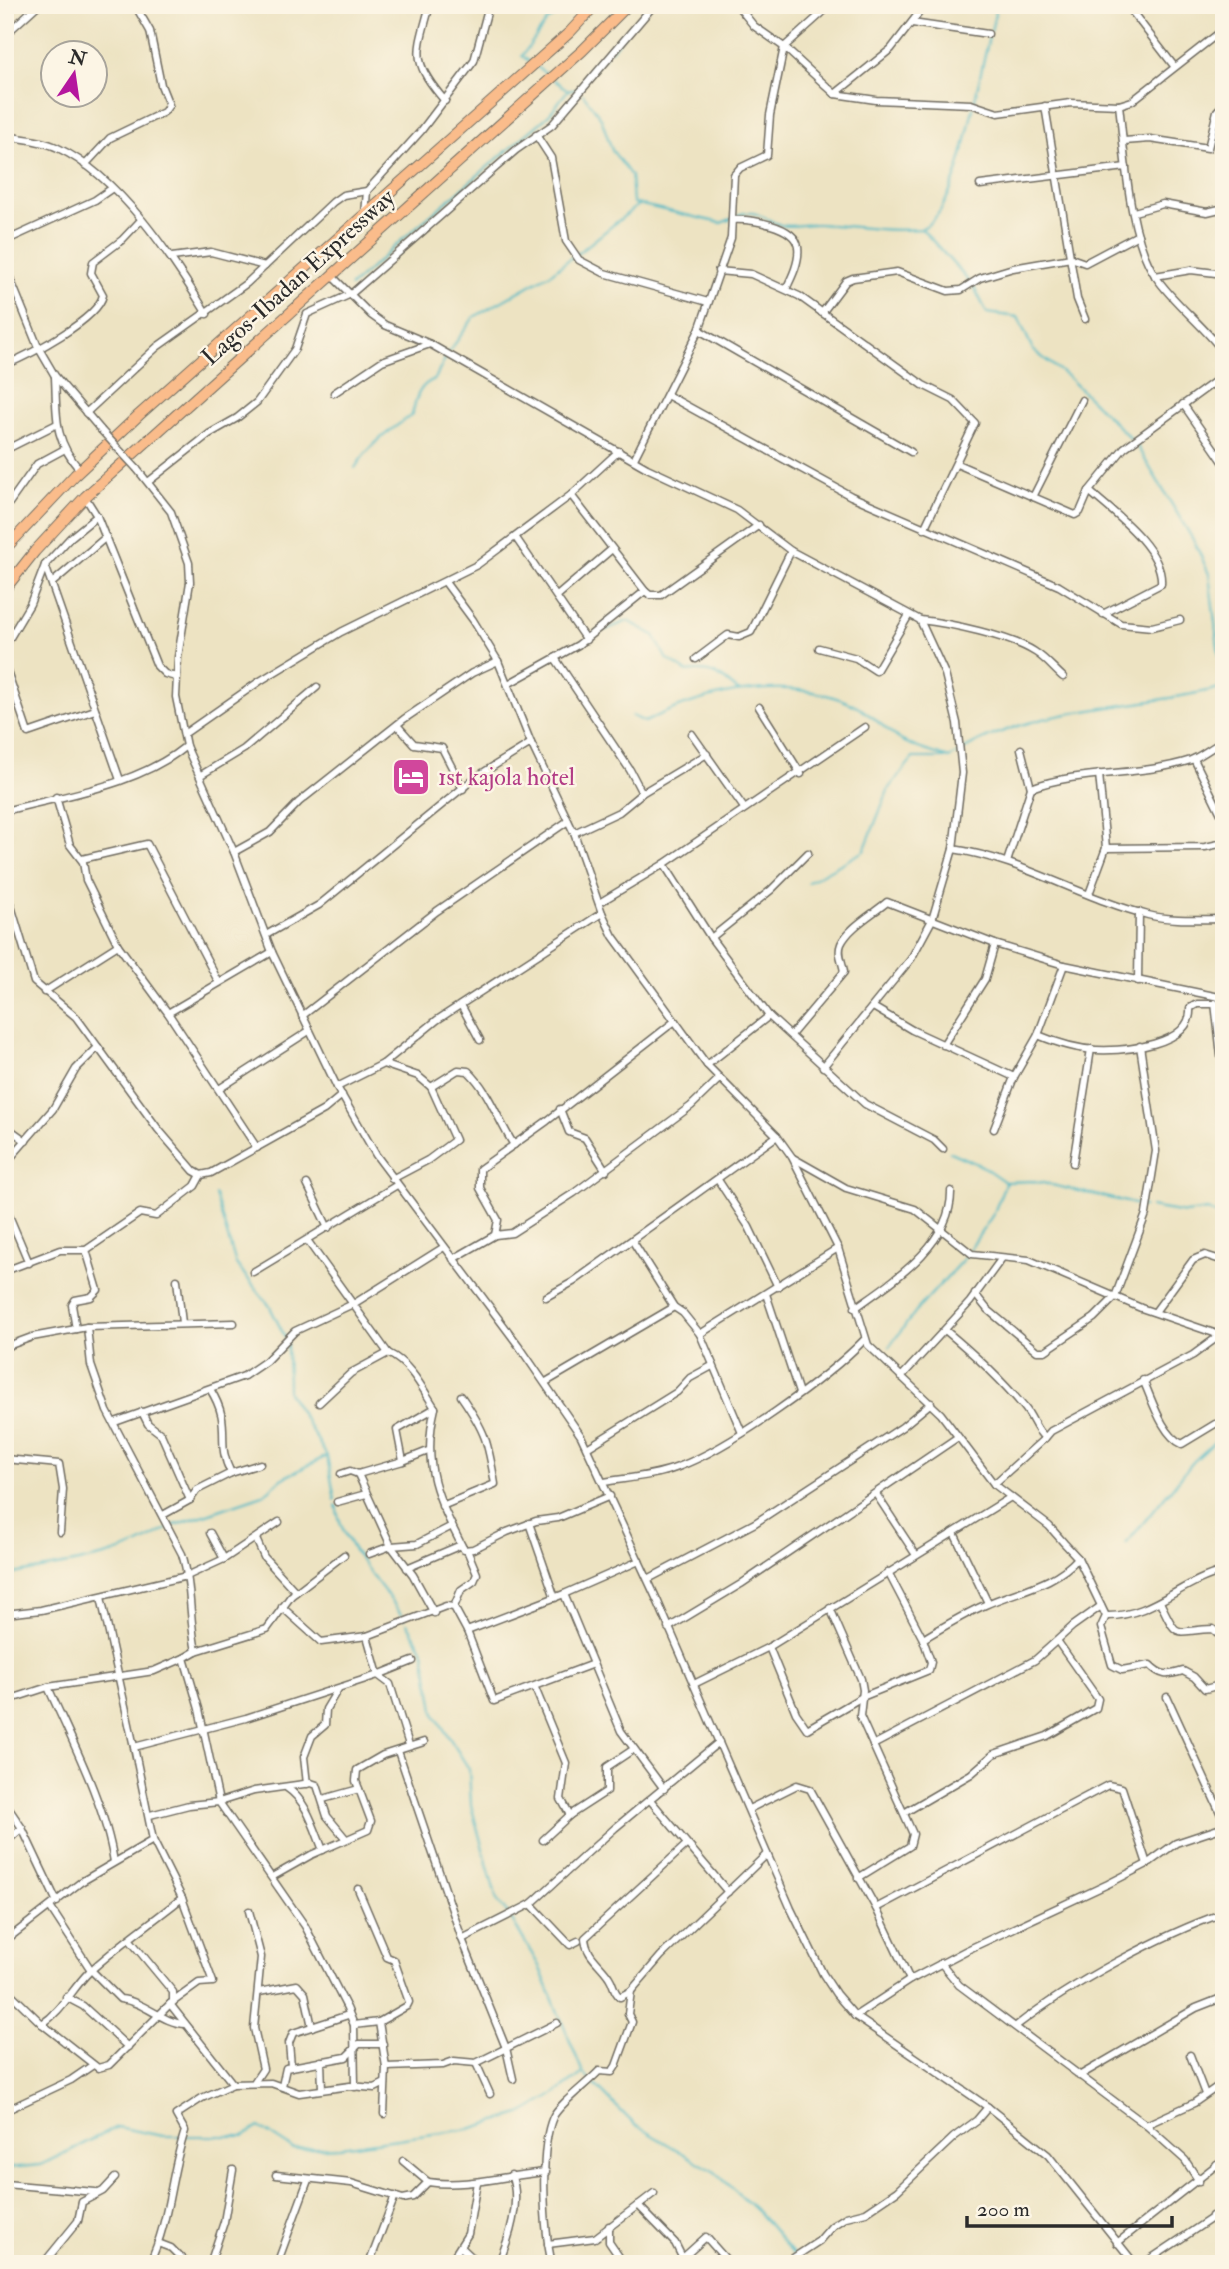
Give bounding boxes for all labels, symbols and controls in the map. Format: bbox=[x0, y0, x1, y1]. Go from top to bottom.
north arrow bbox=[38, 38, 108, 108]
text: N bbox=[66, 45, 90, 72]
street label: Lagos-Ibadan Expressway bbox=[195, 182, 402, 372]
hotel icon: 1st kajola hotel bbox=[390, 756, 432, 798]
place label: 1st kajola hotel bbox=[438, 762, 575, 793]
scale bar bbox=[967, 2185, 1171, 2229]
text: 200 m bbox=[977, 2196, 1030, 2223]

